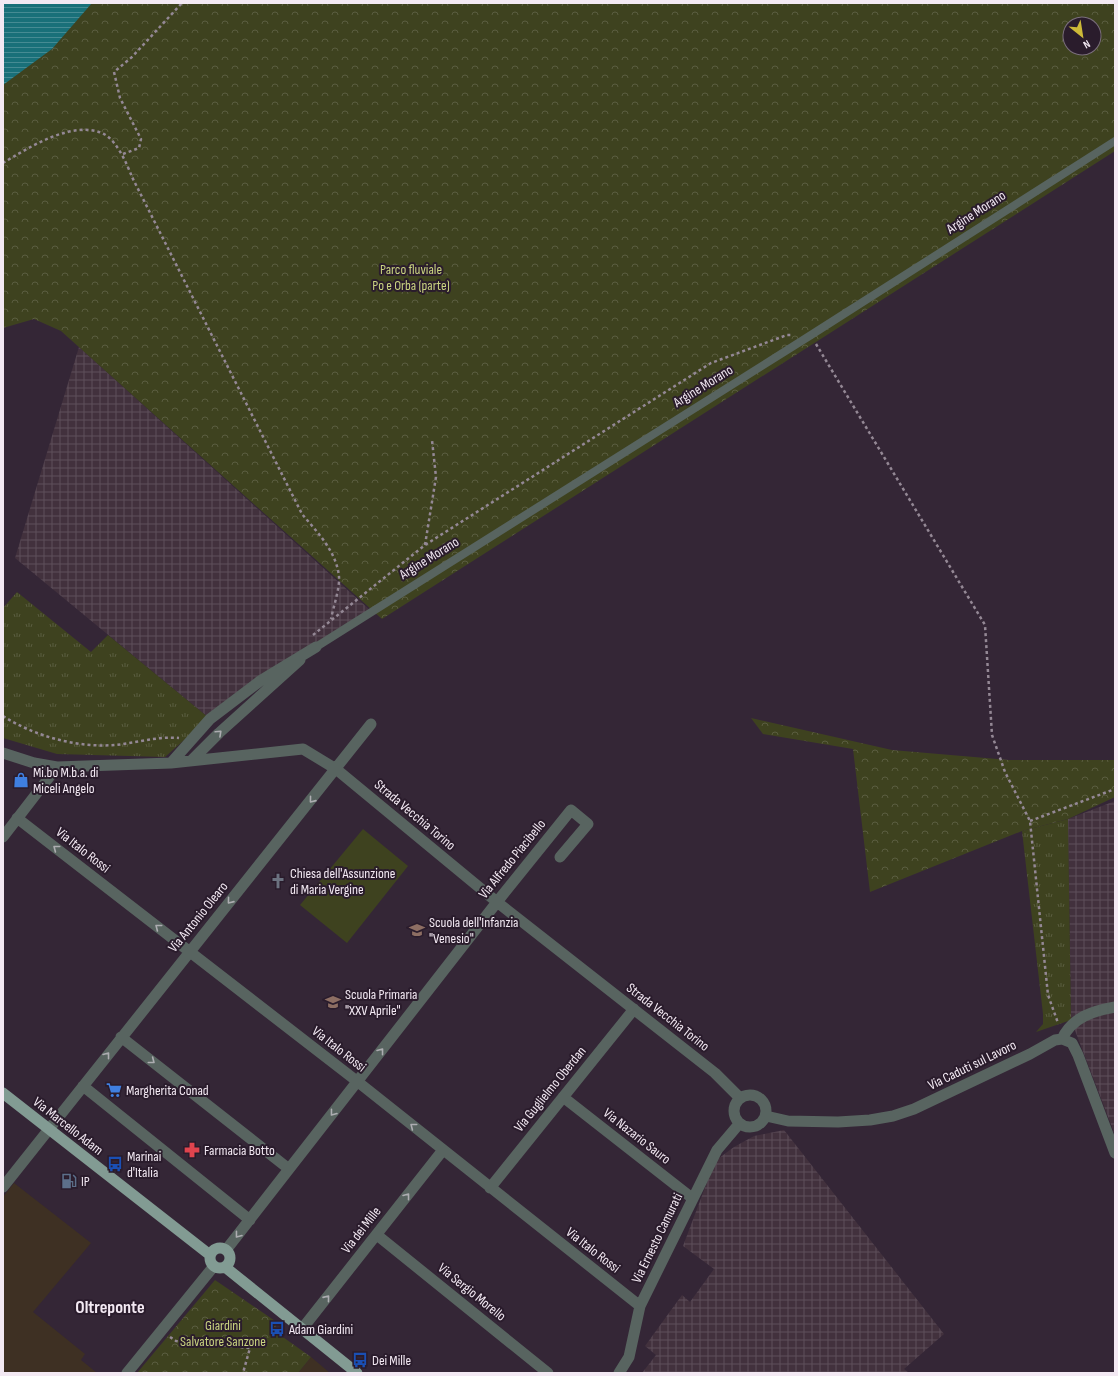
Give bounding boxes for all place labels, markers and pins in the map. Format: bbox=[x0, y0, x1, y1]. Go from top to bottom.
place label: Mi.bo M.b.a. di Miceli Angelo bbox=[33, 764, 98, 797]
shop icon: Mi.bo M.b.a. di Miceli Angelo bbox=[12, 771, 30, 789]
place label: Chiesa dell'Assunzione di Maria Vergine bbox=[290, 865, 395, 898]
church icon: Chiesa dell'Assunzione di Maria Vergine bbox=[269, 872, 287, 890]
place label: Scuola dell'Infanzia "Venesio" bbox=[429, 914, 518, 947]
school or university icon: Scuola dell'Infanzia "Venesio" bbox=[408, 921, 426, 939]
place label: Scuola Primaria "XXV Aprile" bbox=[345, 986, 417, 1019]
school or university icon: Scuola Primaria "XXV Aprile" bbox=[324, 993, 342, 1011]
supermarket icon: Margherita Conad bbox=[105, 1081, 123, 1099]
place label: Margherita Conad bbox=[126, 1082, 209, 1099]
pharmacy icon: Farmacia Botto bbox=[183, 1141, 201, 1159]
place label: Farmacia Botto bbox=[204, 1142, 275, 1159]
place label: Marinai d'Italia bbox=[127, 1148, 161, 1181]
bus stop icon: Marinai d'Italia bbox=[106, 1155, 124, 1173]
fuel station icon: IP bbox=[60, 1172, 78, 1190]
place label: IP bbox=[81, 1173, 90, 1190]
bus stop icon: Adam Giardini bbox=[268, 1320, 286, 1338]
place label: Adam Giardini bbox=[288, 1321, 353, 1338]
bus stop icon: Dei Mille bbox=[351, 1351, 369, 1369]
place label: Dei Mille bbox=[372, 1352, 411, 1369]

